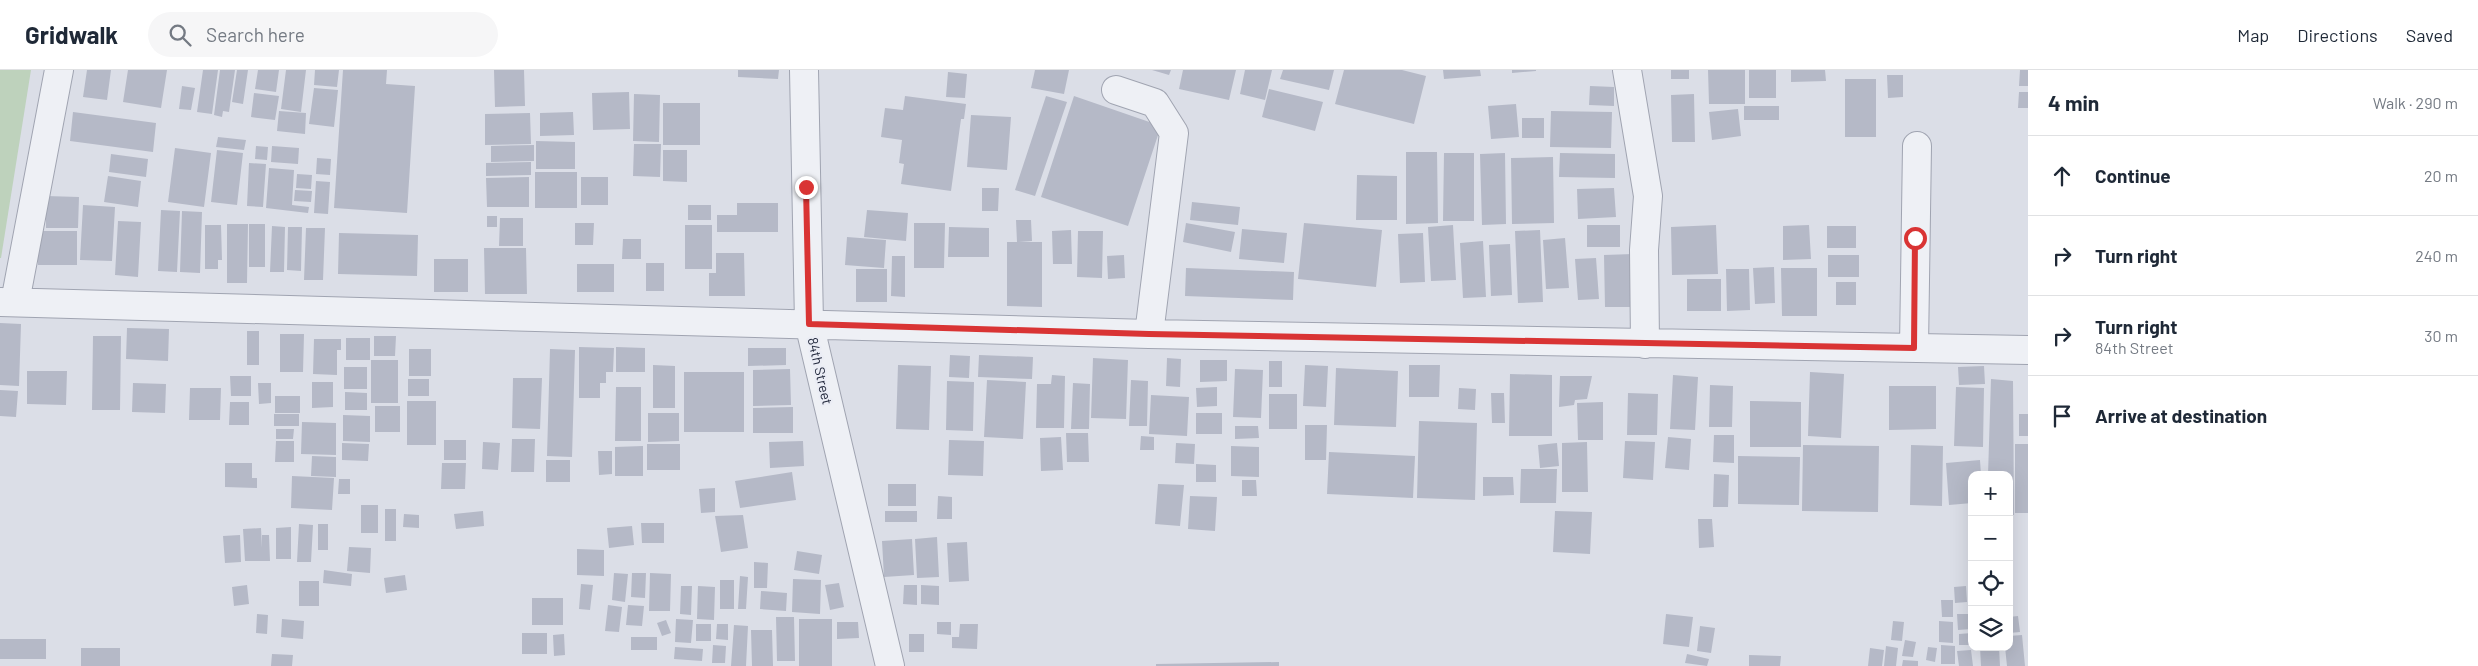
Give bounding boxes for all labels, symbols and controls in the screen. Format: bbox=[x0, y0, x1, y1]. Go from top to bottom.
search box bbox=[148, 12, 498, 57]
text: Gridwalk bbox=[25, 20, 118, 49]
icon: search bbox=[166, 21, 194, 49]
text: Search here bbox=[206, 23, 305, 46]
text: Map bbox=[2237, 24, 2269, 46]
text: Directions bbox=[2297, 24, 2378, 46]
text: Saved bbox=[2406, 24, 2453, 46]
text: 4 min bbox=[2048, 90, 2099, 115]
text: Walk · 290 m bbox=[2373, 93, 2458, 112]
icon: ahead bbox=[2048, 162, 2076, 190]
text: Continue bbox=[2095, 164, 2171, 187]
text: 20 m bbox=[2424, 166, 2458, 185]
route end bbox=[795, 176, 818, 199]
route start bbox=[1904, 227, 1927, 250]
icon: right bbox=[2048, 242, 2076, 270]
text: Turn right bbox=[2095, 244, 2177, 267]
text: 240 m bbox=[2415, 246, 2458, 265]
text: Turn right bbox=[2095, 315, 2177, 338]
icon: right bbox=[2048, 322, 2076, 350]
text: 30 m bbox=[2424, 326, 2458, 345]
street label: 84th Street bbox=[804, 336, 836, 406]
text: 84th Street bbox=[2095, 338, 2173, 357]
icon: arrive bbox=[2048, 402, 2076, 430]
text: Arrive at destination bbox=[2095, 404, 2267, 427]
map controls bbox=[1968, 471, 2013, 651]
button: + bbox=[1968, 471, 2013, 516]
button: − bbox=[1968, 516, 2013, 561]
button: locate bbox=[1968, 561, 2013, 606]
button: layers bbox=[1968, 606, 2013, 651]

